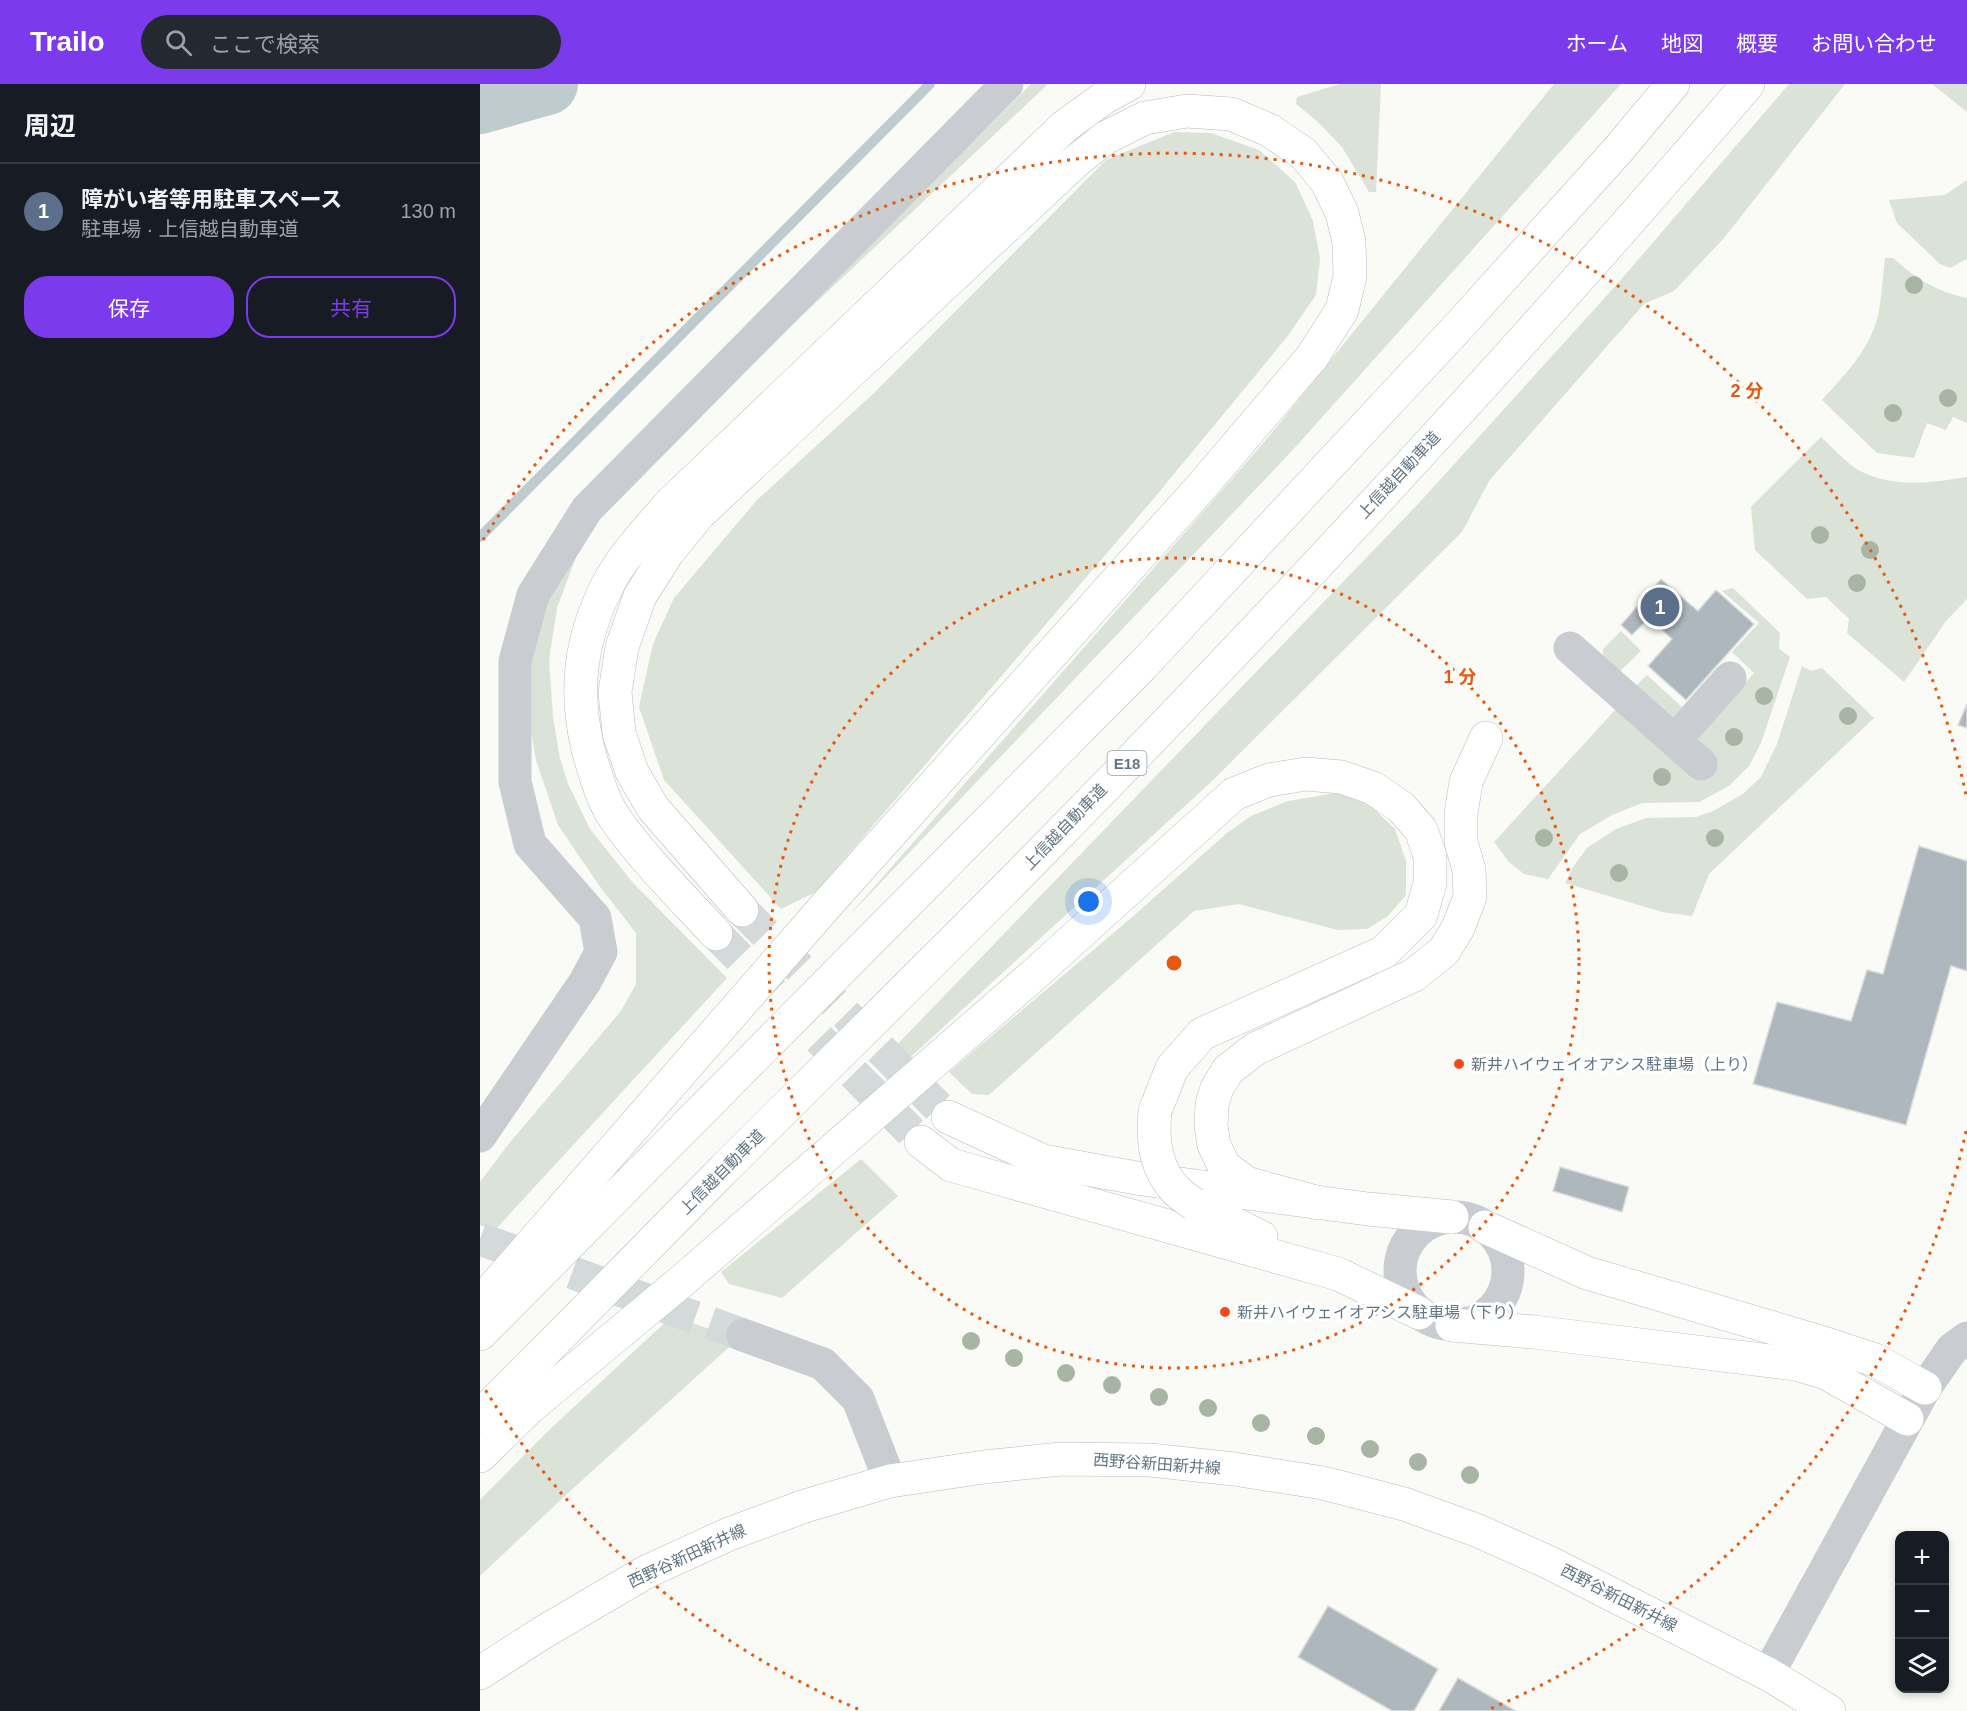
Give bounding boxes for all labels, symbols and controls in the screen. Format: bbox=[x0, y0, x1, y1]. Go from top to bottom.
search box bbox=[141, 15, 561, 69]
text: Trailo bbox=[30, 26, 105, 57]
icon: search bbox=[162, 26, 195, 59]
text: ここで検索 bbox=[210, 32, 320, 57]
text: ホーム bbox=[1566, 32, 1628, 55]
text: 地図 bbox=[1661, 32, 1703, 55]
text: 概要 bbox=[1736, 32, 1778, 55]
text: お問い合わせ bbox=[1811, 32, 1937, 55]
text: 周辺 bbox=[24, 111, 76, 141]
text: 障がい者等用駐車スペース bbox=[81, 187, 342, 212]
text: 1 bbox=[38, 200, 49, 222]
text: 130 m bbox=[400, 200, 456, 222]
text: 駐車場 · 上信越自動車道 bbox=[81, 218, 299, 240]
button: 保存 bbox=[24, 276, 234, 338]
button: 共有 bbox=[246, 276, 456, 338]
text: 2 分 bbox=[1730, 381, 1764, 401]
street label: 上信越自動車道 bbox=[1355, 428, 1443, 522]
pin: 1 bbox=[1640, 584, 1680, 630]
text: 1 分 bbox=[1443, 667, 1477, 687]
road number: E18 bbox=[1108, 751, 1146, 775]
street label: 上信越自動車道 bbox=[1020, 781, 1110, 873]
your location bbox=[1074, 887, 1103, 916]
centre of rings bbox=[1164, 953, 1184, 973]
place label: 新井ハイウェイオアシス駐車場（上り） bbox=[1471, 1056, 1758, 1073]
marker: 新井ハイウェイオアシス駐車場（上り） bbox=[1452, 1057, 1466, 1071]
street label: 上信越自動車道 bbox=[676, 1126, 768, 1218]
place label: 新井ハイウェイオアシス駐車場（下り） bbox=[1237, 1304, 1524, 1321]
marker: 新井ハイウェイオアシス駐車場（下り） bbox=[1218, 1305, 1232, 1319]
street label: 西野谷新田新井線 bbox=[1093, 1451, 1221, 1477]
street label: 西野谷新田新井線 bbox=[625, 1521, 749, 1591]
map controls bbox=[1895, 1531, 1949, 1693]
button: + bbox=[1895, 1531, 1949, 1585]
street label: 西野谷新田新井線 bbox=[1558, 1561, 1680, 1635]
button: − bbox=[1895, 1585, 1949, 1639]
button: layers bbox=[1895, 1639, 1949, 1693]

